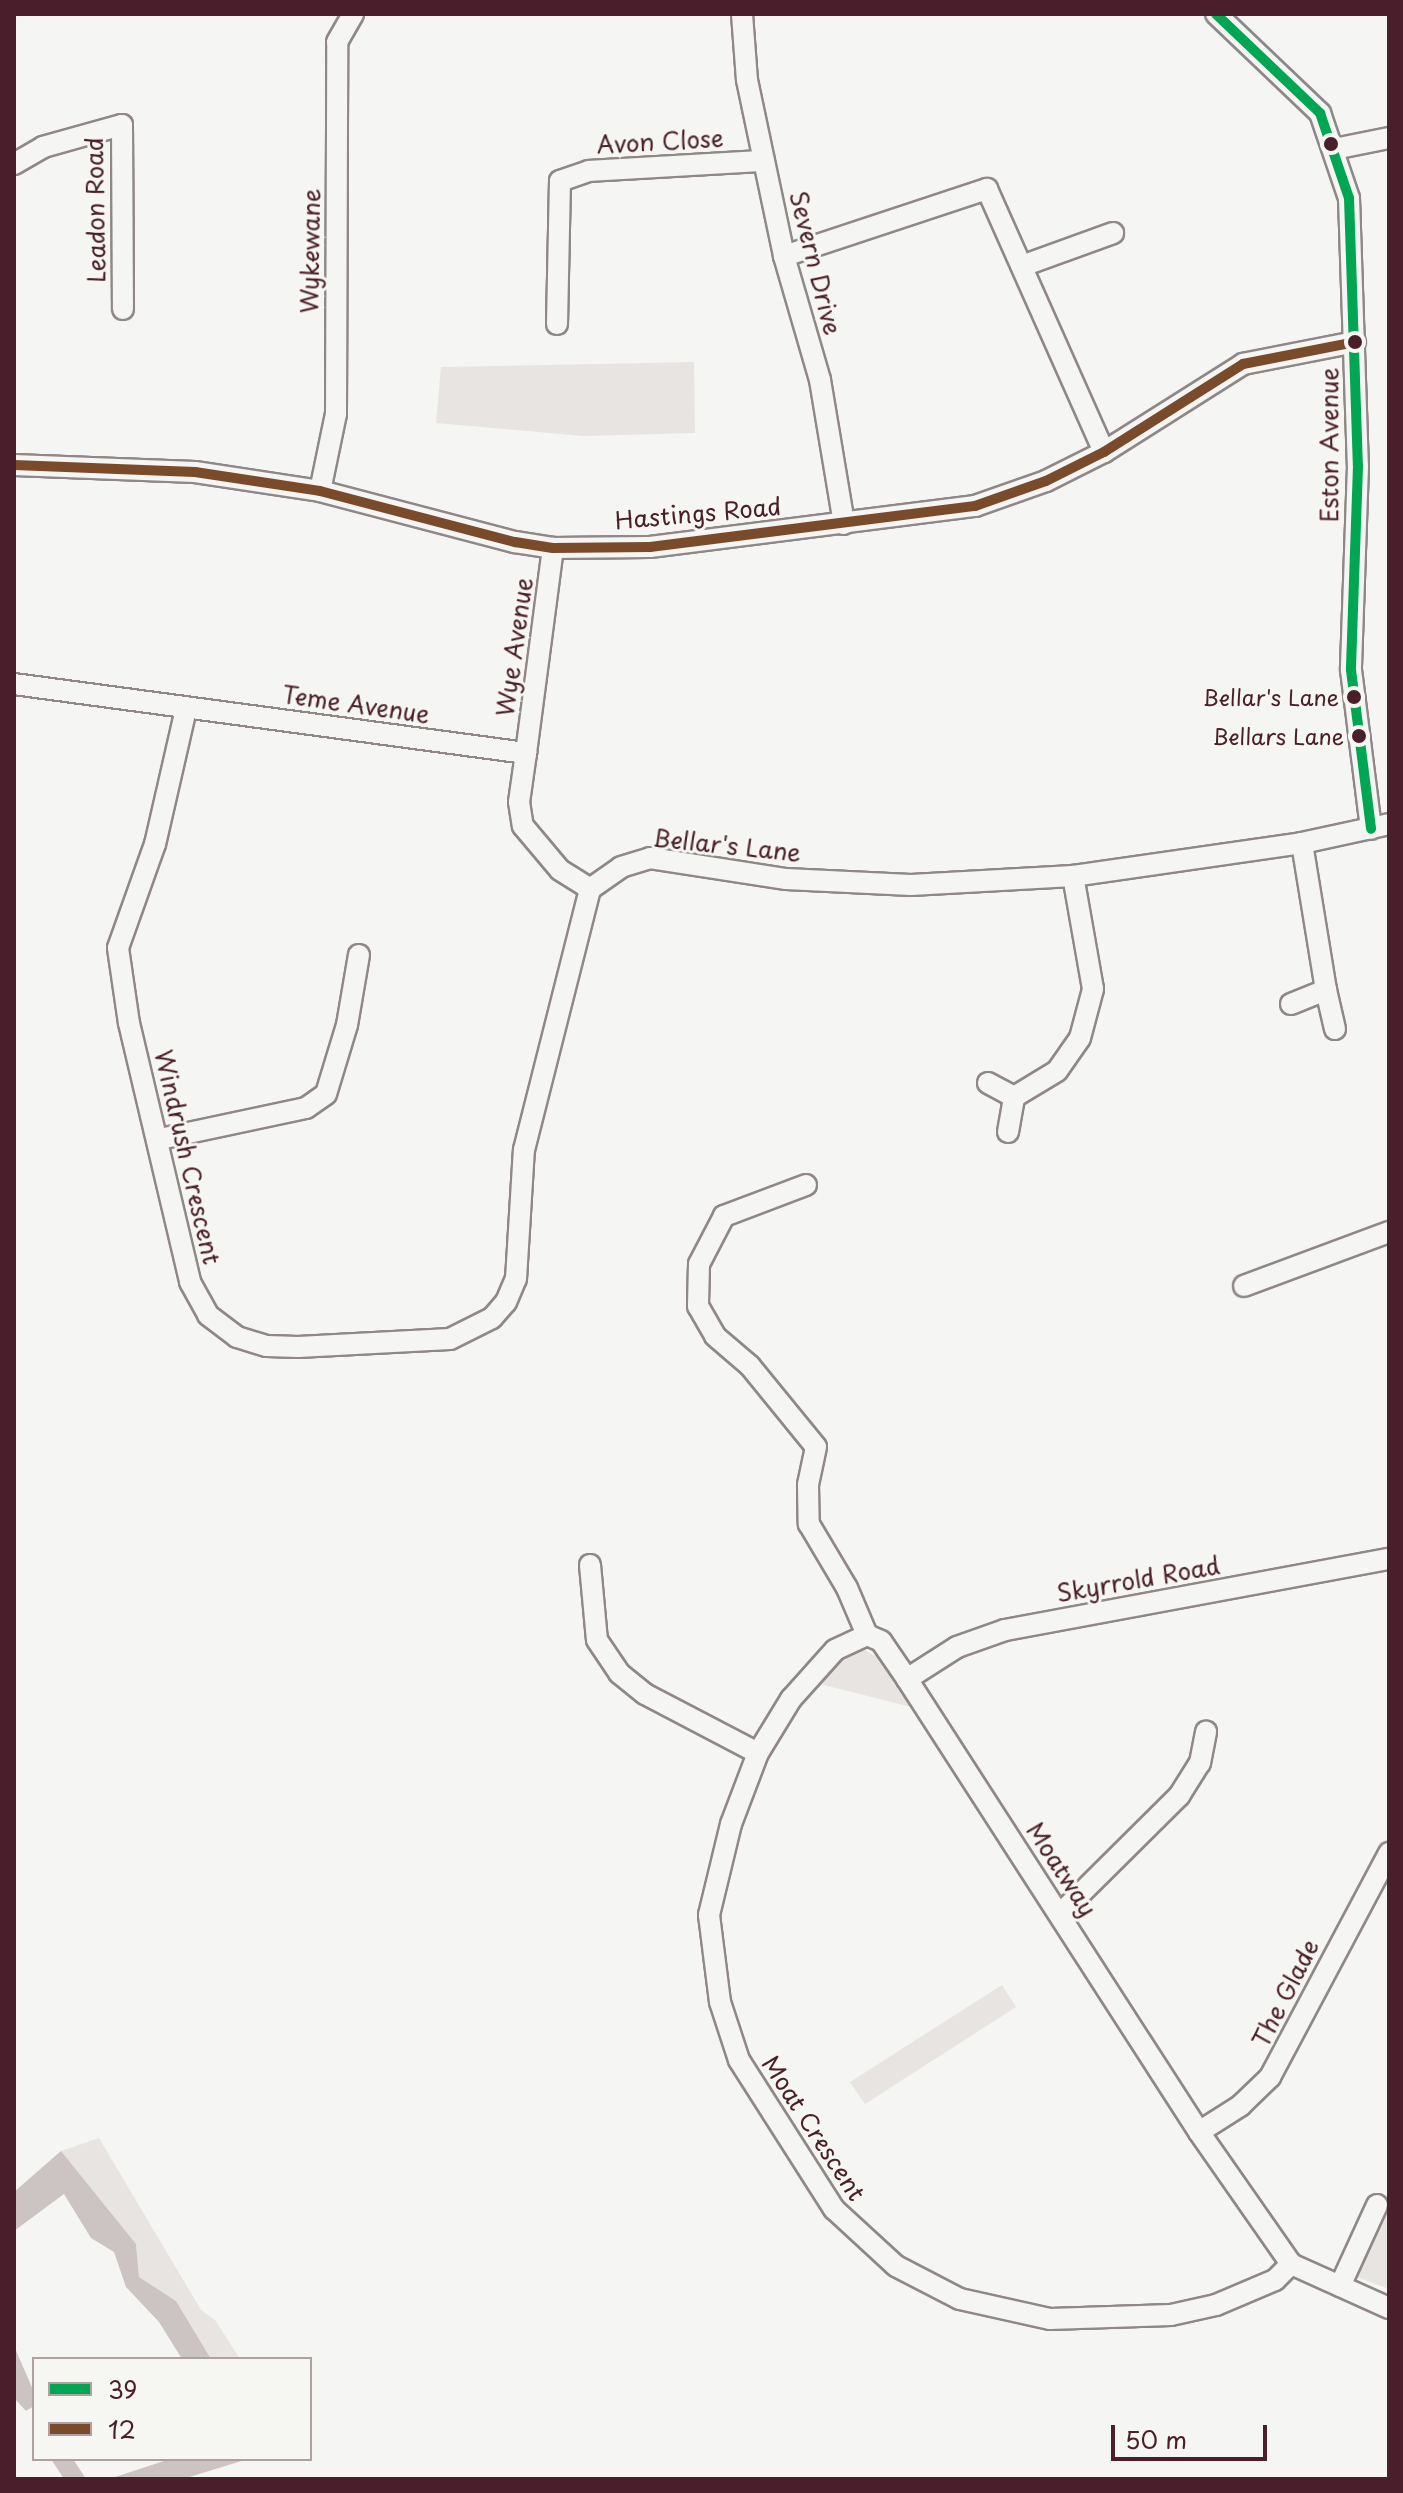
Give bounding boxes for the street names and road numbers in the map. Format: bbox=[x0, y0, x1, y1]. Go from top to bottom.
street label: Avon Close bbox=[596, 123, 724, 159]
street label: Leadon Road bbox=[79, 137, 111, 283]
street label: Wykewane bbox=[295, 188, 325, 314]
street label: Severn Drive bbox=[784, 188, 848, 338]
street label: Eston Avenue bbox=[1315, 369, 1343, 521]
street label: Hastings Road bbox=[613, 491, 783, 535]
street label: Wye Avenue bbox=[490, 576, 538, 718]
street label: Teme Avenue bbox=[280, 679, 432, 729]
street label: Bellar's Lane bbox=[651, 823, 803, 867]
street label: Windrush Crescent bbox=[149, 1046, 227, 1268]
street label: Skyrrold Road bbox=[1054, 1550, 1222, 1608]
street label: Moatway bbox=[1021, 1817, 1103, 1921]
street label: The Glade bbox=[1246, 1934, 1324, 2052]
street label: Moat Crescent bbox=[756, 2049, 872, 2207]

